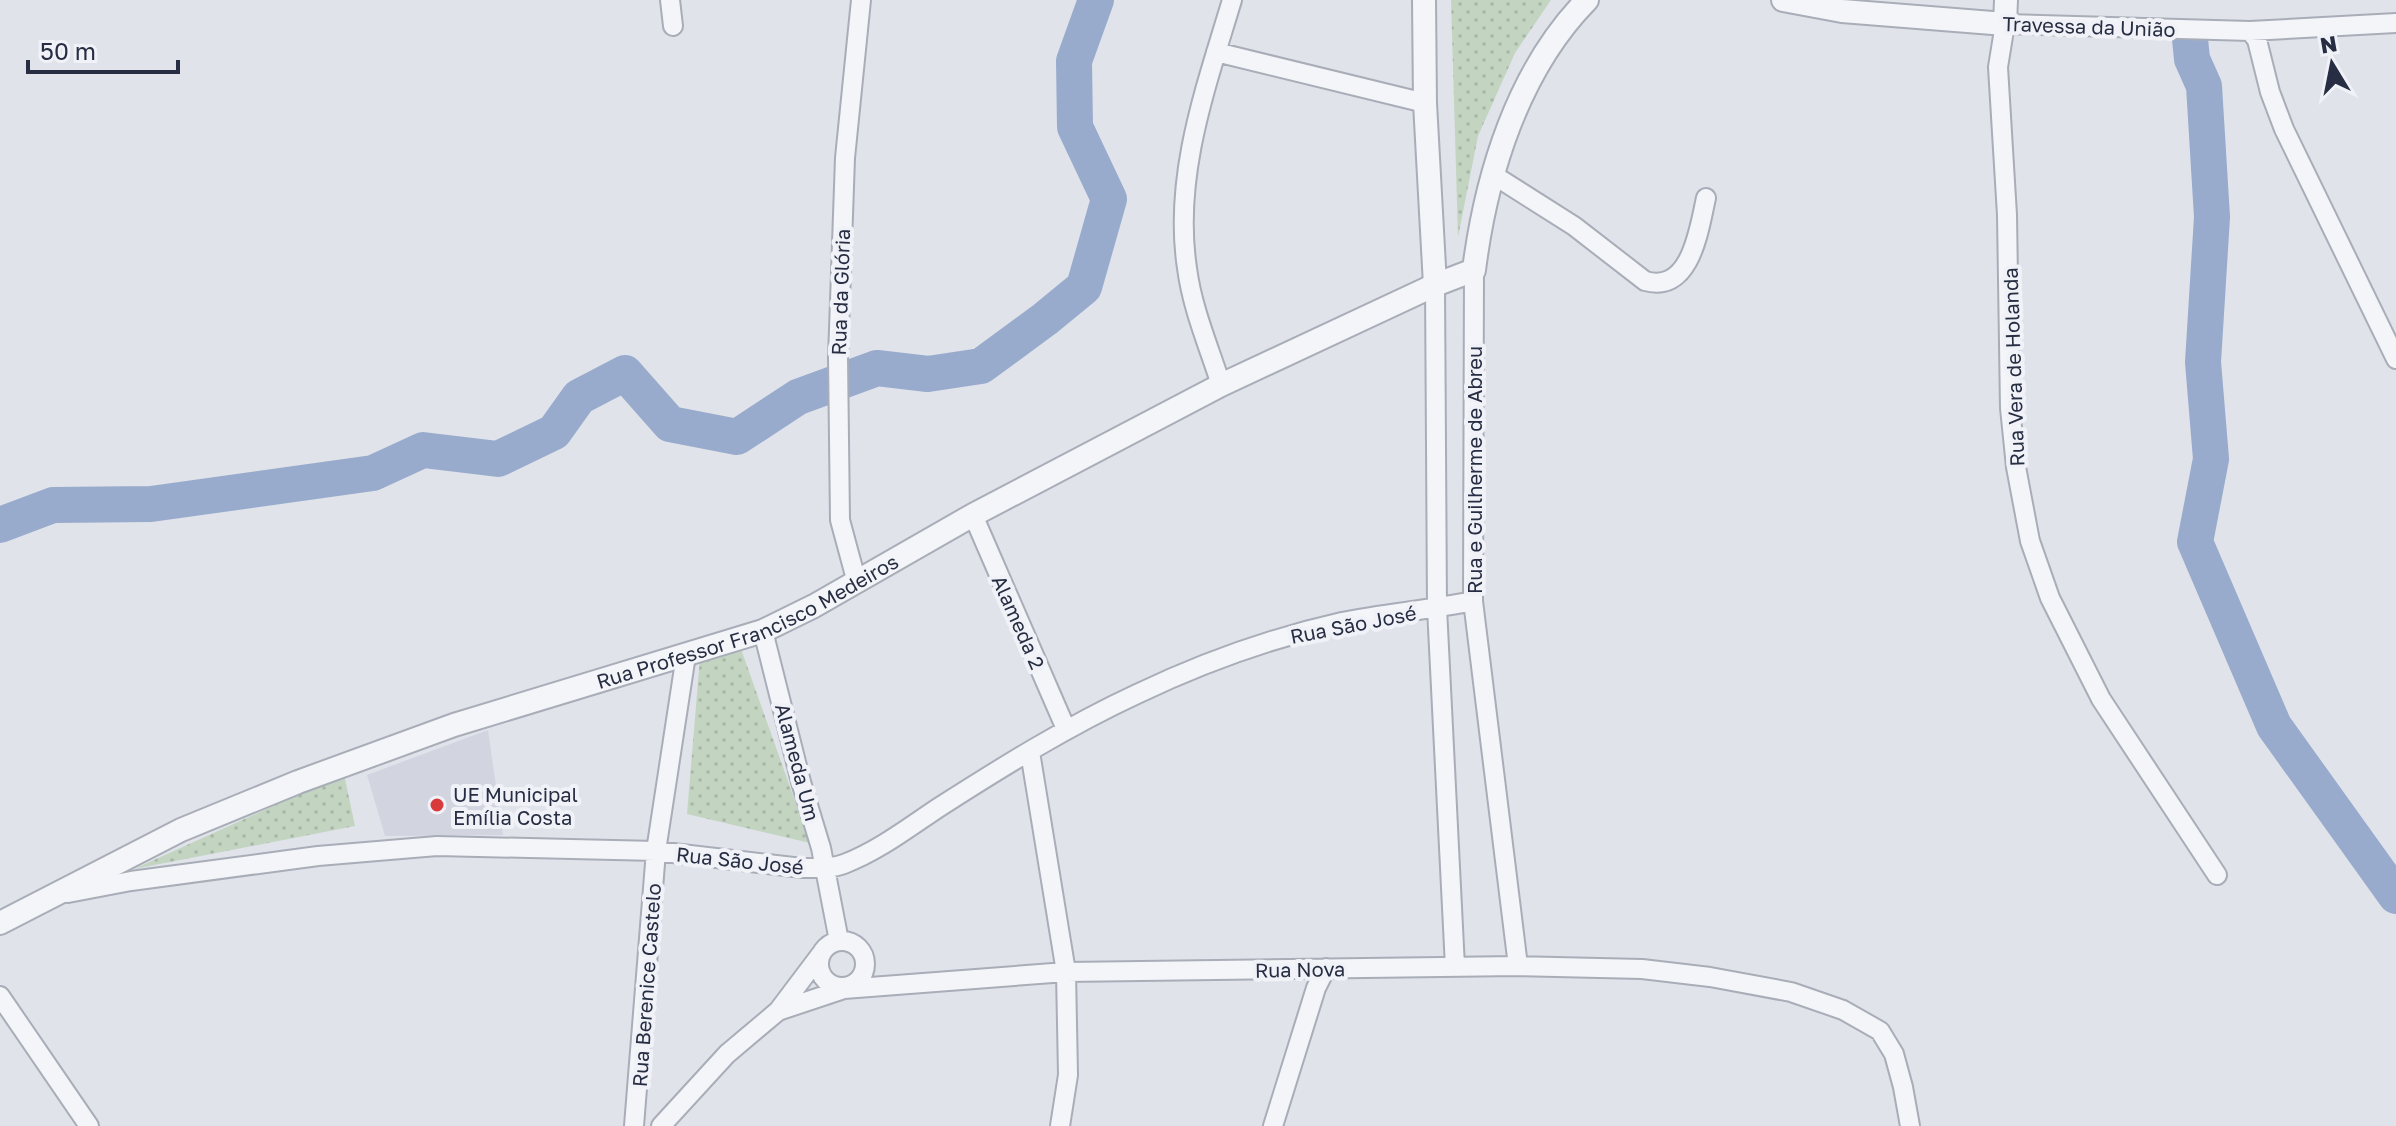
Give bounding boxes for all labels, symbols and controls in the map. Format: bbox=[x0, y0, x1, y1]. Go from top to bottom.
street label: Travessa da União bbox=[2002, 11, 2176, 41]
scale bar bbox=[28, 24, 178, 74]
north arrow bbox=[2292, 24, 2372, 104]
text: N bbox=[2318, 29, 2339, 59]
text: 50 m bbox=[40, 36, 96, 65]
street label: Rua da Glória bbox=[826, 228, 854, 356]
street label: Rua Vera de Holanda bbox=[1998, 267, 2028, 467]
street label: Rua e Guilherme de Abreu bbox=[1462, 346, 1486, 594]
street label: Rua Professor Francisco Medeiros bbox=[593, 549, 902, 693]
street label: Alameda 2 bbox=[988, 571, 1050, 673]
street label: Rua São José bbox=[1288, 600, 1418, 648]
street label: Alameda Um bbox=[771, 701, 825, 823]
place label: UE Municipal Emília Costa bbox=[453, 782, 578, 829]
marker: UE Municipal Emília Costa bbox=[428, 796, 446, 814]
street label: Rua São José bbox=[675, 841, 805, 879]
street label: Rua Berenice Castelo bbox=[627, 882, 665, 1088]
street label: Rua Nova bbox=[1255, 956, 1345, 982]

